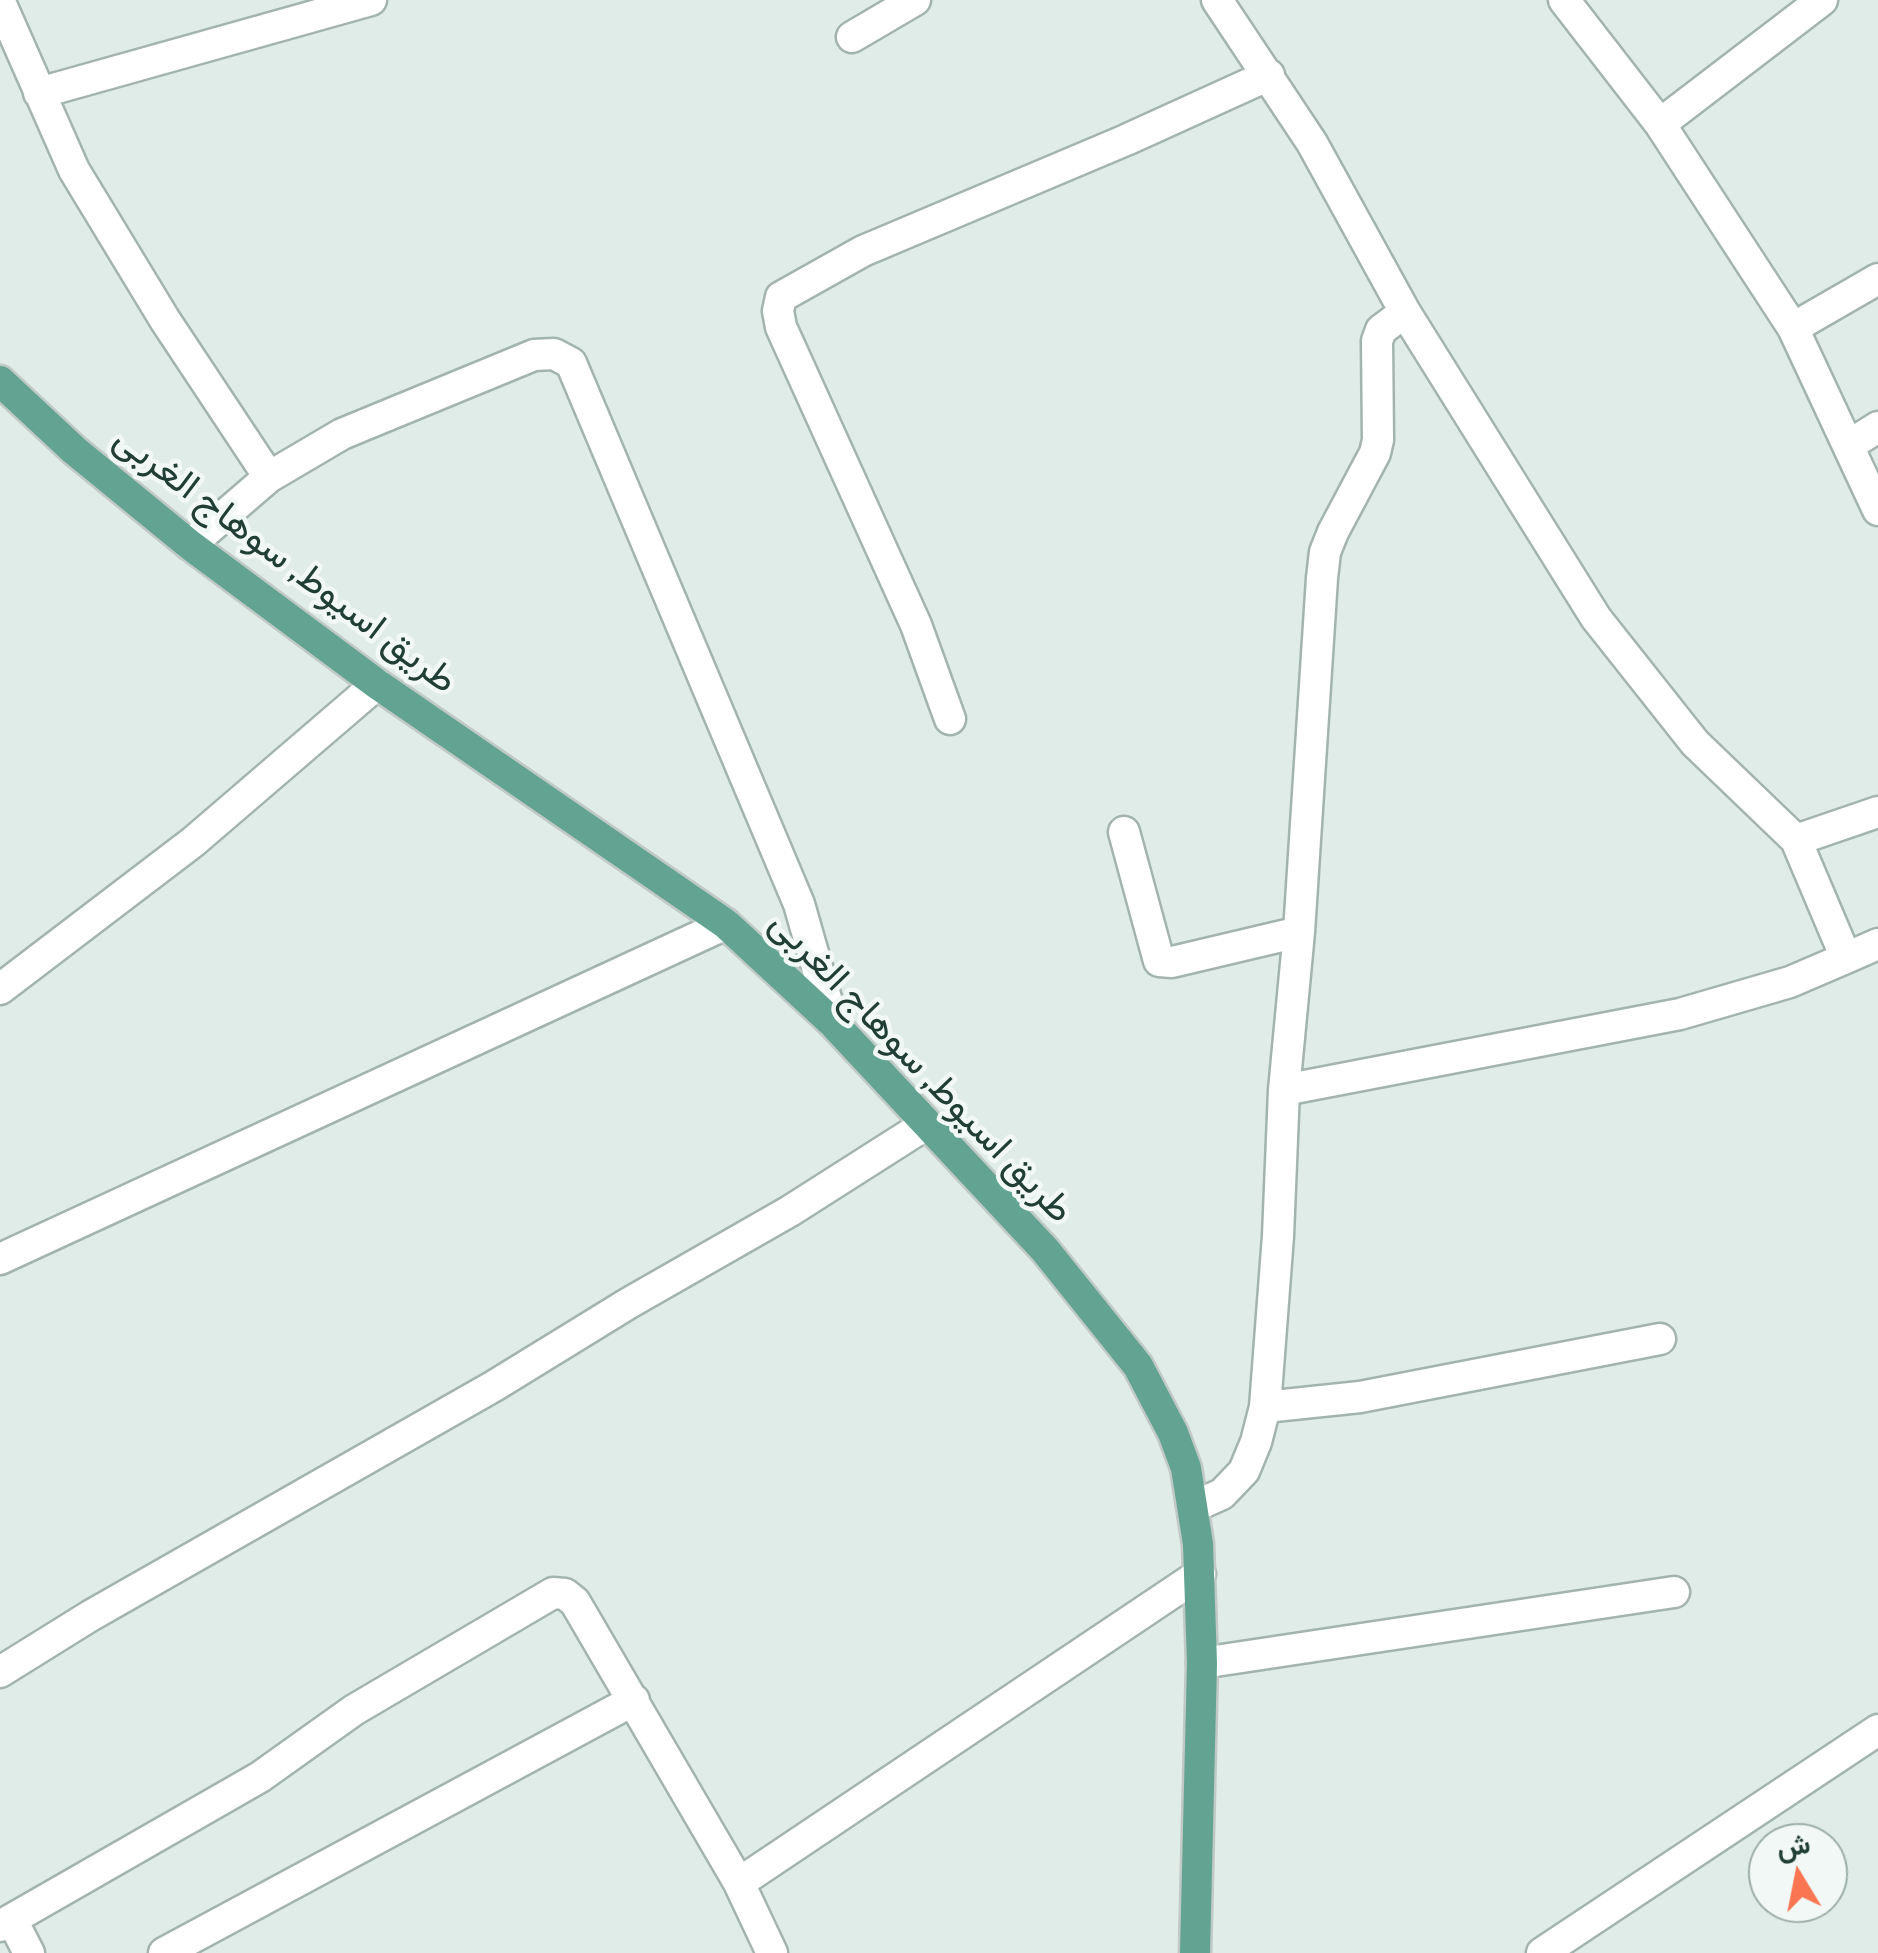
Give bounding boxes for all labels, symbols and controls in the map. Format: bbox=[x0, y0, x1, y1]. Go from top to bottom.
street label: طريق اسيوط, سوهاج الغربى bbox=[105, 416, 465, 704]
street label: طريق اسيوط, سوهاج الغربى bbox=[760, 901, 1082, 1233]
north arrow bbox=[1748, 1823, 1848, 1923]
text: ش bbox=[1774, 1826, 1813, 1865]

